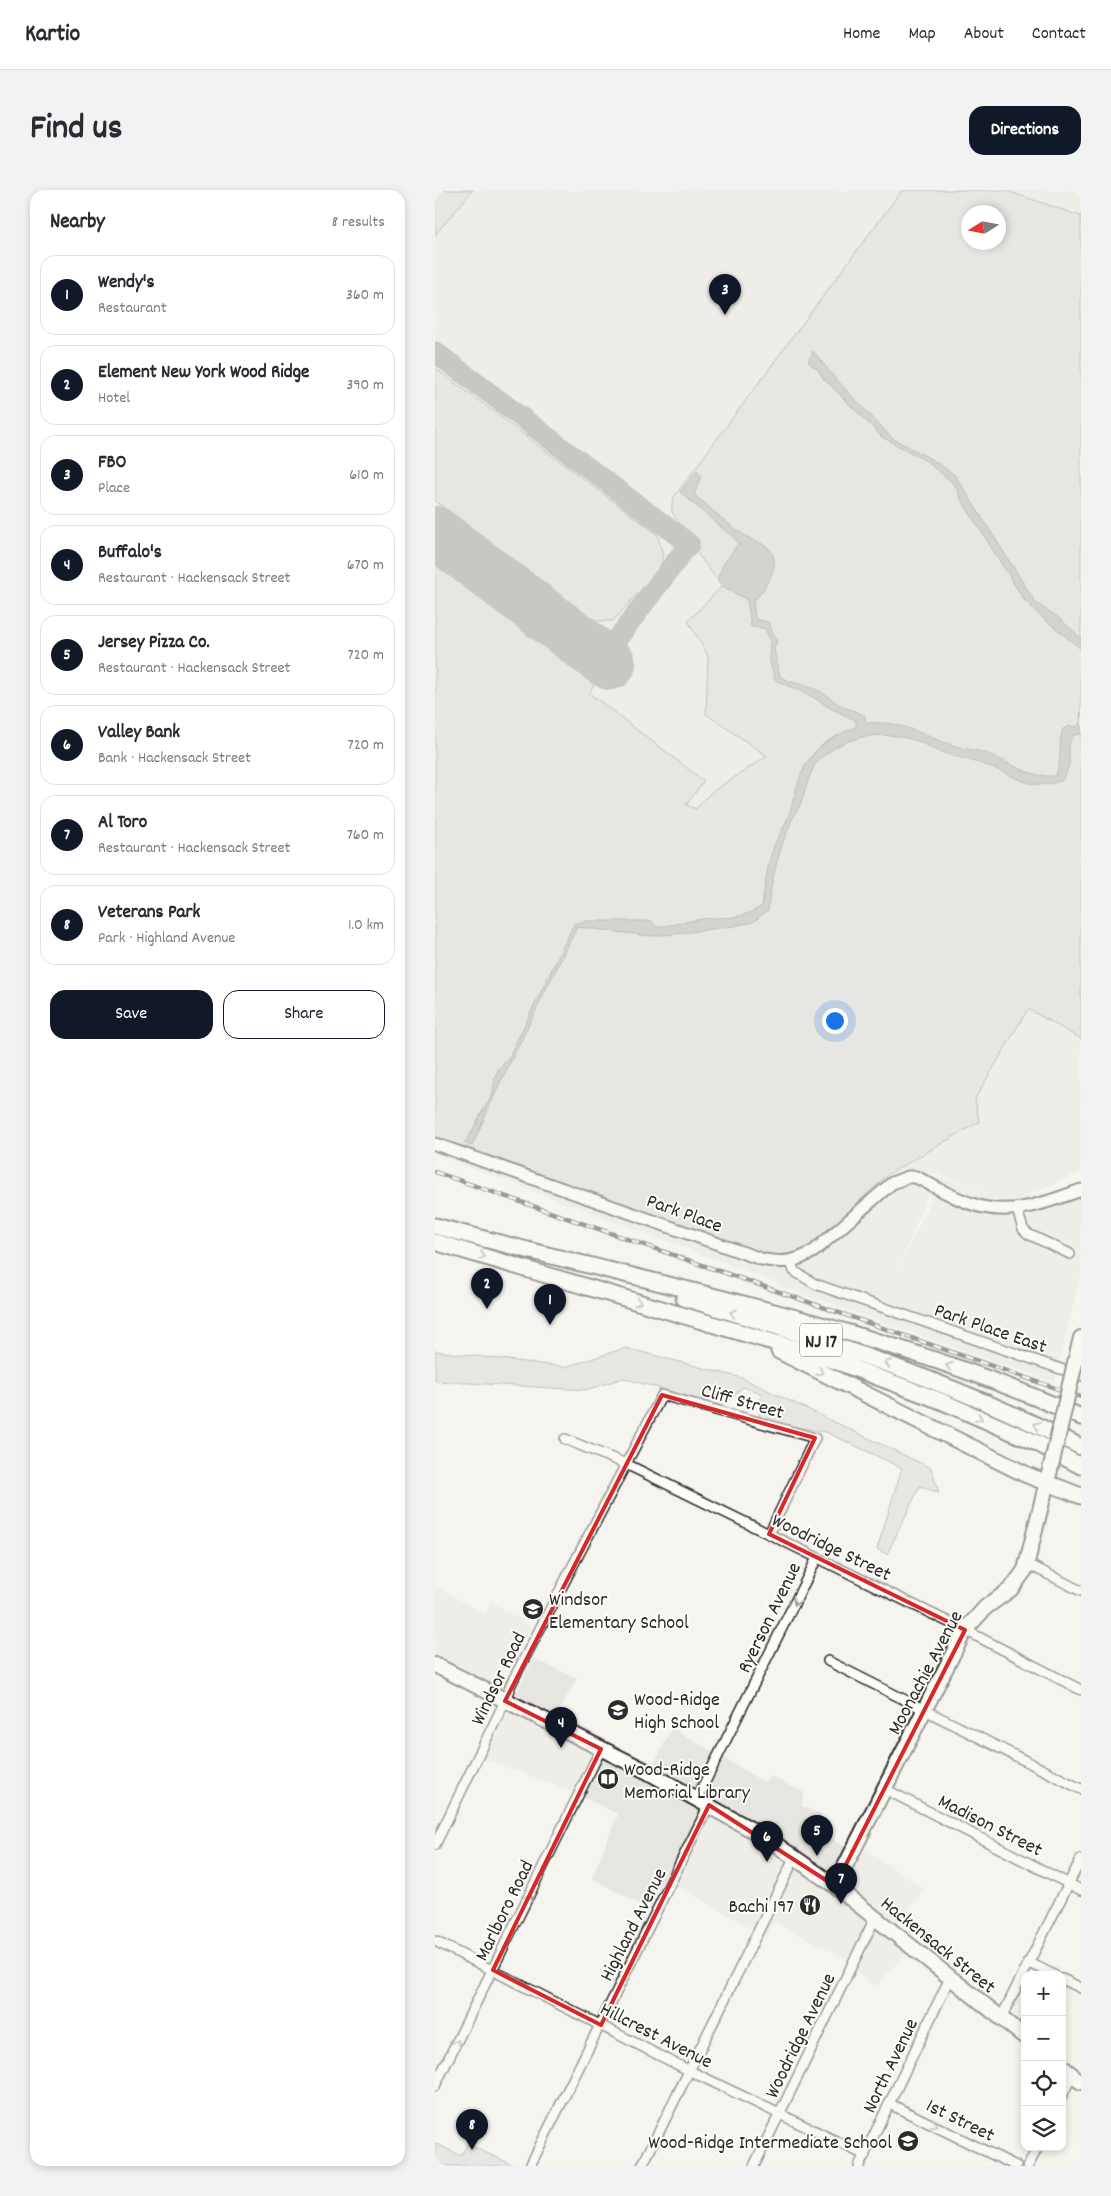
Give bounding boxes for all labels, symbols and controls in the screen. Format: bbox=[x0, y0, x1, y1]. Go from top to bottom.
text: Kartio bbox=[25, 18, 80, 52]
text: Home bbox=[843, 22, 880, 47]
text: Map bbox=[908, 22, 936, 47]
text: About bbox=[964, 22, 1004, 47]
text: Contact bbox=[1032, 22, 1086, 47]
text: Find us bbox=[30, 105, 122, 155]
button: Directions bbox=[969, 106, 1081, 155]
north arrow bbox=[961, 205, 1006, 250]
text: Nearby bbox=[50, 208, 105, 238]
text: 8 results bbox=[332, 211, 385, 234]
text: Wendy's bbox=[98, 270, 154, 297]
pin: 3 bbox=[709, 274, 741, 315]
text: 1 bbox=[65, 284, 69, 307]
text: 360 m bbox=[346, 284, 384, 307]
text: Restaurant bbox=[98, 297, 167, 320]
text: Element New York Wood Ridge bbox=[98, 360, 309, 387]
text: 2 bbox=[64, 374, 71, 397]
text: 390 m bbox=[346, 374, 384, 397]
text: Hotel bbox=[98, 387, 130, 410]
text: FBO bbox=[98, 450, 126, 477]
text: 3 bbox=[63, 464, 71, 487]
text: 610 m bbox=[349, 464, 384, 487]
text: Place bbox=[98, 477, 130, 500]
text: Buffalo's bbox=[98, 540, 162, 567]
text: 4 bbox=[64, 554, 70, 577]
text: 670 m bbox=[347, 554, 384, 577]
text: Restaurant · Hackensack Street bbox=[98, 567, 291, 590]
text: Jersey Pizza Co. bbox=[98, 630, 210, 657]
text: 5 bbox=[63, 644, 71, 667]
text: 720 m bbox=[348, 644, 384, 667]
text: Restaurant · Hackensack Street bbox=[98, 657, 291, 680]
text: Valley Bank bbox=[98, 720, 180, 747]
text: 6 bbox=[63, 734, 71, 757]
text: 720 m bbox=[348, 734, 384, 757]
text: Bank · Hackensack Street bbox=[98, 747, 251, 770]
text: Al Toro bbox=[98, 810, 147, 837]
text: 7 bbox=[64, 824, 70, 847]
text: 760 m bbox=[347, 824, 384, 847]
text: Restaurant · Hackensack Street bbox=[98, 837, 291, 860]
text: Veterans Park bbox=[98, 900, 200, 927]
text: 8 bbox=[64, 914, 70, 937]
text: 1.0 km bbox=[348, 914, 384, 937]
text: Park · Highland Avenue bbox=[98, 927, 235, 950]
button: Save bbox=[50, 990, 213, 1039]
button: Share bbox=[223, 990, 385, 1039]
your location bbox=[822, 1008, 848, 1034]
street label: Park Place bbox=[642, 1188, 726, 1242]
one-way arrow bbox=[477, 1250, 485, 1260]
pin: 2 bbox=[471, 1268, 503, 1309]
pin: 1 bbox=[534, 1284, 566, 1325]
one-way arrow bbox=[633, 1296, 641, 1306]
street label: Park Place East bbox=[930, 1297, 1050, 1362]
one-way arrow bbox=[729, 1308, 738, 1318]
road number: NJ 17 bbox=[800, 1324, 842, 1356]
one-way arrow bbox=[884, 1359, 892, 1369]
one-way arrow bbox=[946, 1362, 954, 1372]
one-way arrow bbox=[815, 1366, 824, 1376]
street label: Cliff Street bbox=[697, 1378, 787, 1428]
one-way arrow bbox=[974, 1411, 983, 1422]
one-way arrow bbox=[1034, 1422, 1043, 1432]
street label: Woodridge Street bbox=[766, 1508, 895, 1590]
street label: Ryerson Avenue bbox=[732, 1558, 810, 1678]
place label: Windsor Elementary School bbox=[549, 1587, 689, 1638]
one-way arrow bbox=[792, 1596, 802, 1605]
school or university icon: Windsor Elementary School bbox=[521, 1597, 545, 1621]
street label: Moonachie Avenue bbox=[882, 1606, 971, 1741]
street label: Windsor Road bbox=[465, 1628, 534, 1731]
place label: Wood-Ridge High School bbox=[634, 1687, 720, 1738]
school or university icon: Wood-Ridge High School bbox=[606, 1698, 630, 1722]
pin: 4 bbox=[545, 1707, 577, 1748]
place label: Wood-Ridge Memorial Library bbox=[624, 1757, 751, 1808]
library icon: Wood-Ridge Memorial Library bbox=[596, 1767, 620, 1791]
street label: Madison Street bbox=[933, 1788, 1047, 1865]
pin: 5 bbox=[801, 1815, 833, 1856]
pin: 6 bbox=[751, 1821, 783, 1862]
street label: Marlboro Road bbox=[469, 1856, 542, 1966]
pin: 7 bbox=[825, 1863, 857, 1904]
street label: Highland Avenue bbox=[594, 1864, 675, 1987]
street label: Hackensack Street bbox=[873, 1891, 1001, 2002]
one-way arrow bbox=[523, 1893, 533, 1902]
restaurant icon: Bachi 197 bbox=[798, 1893, 822, 1917]
place label: Bachi 197 bbox=[729, 1894, 794, 1922]
street label: Woodridge Avenue bbox=[759, 1969, 844, 2104]
map controls bbox=[1021, 1971, 1066, 2151]
button: + bbox=[1021, 1971, 1066, 2016]
street label: Hillcrest Avenue bbox=[595, 1996, 717, 2077]
street label: North Avenue bbox=[857, 2014, 927, 2118]
button: − bbox=[1021, 2016, 1066, 2061]
one-way arrow bbox=[451, 2039, 461, 2048]
button: locate bbox=[1021, 2061, 1066, 2106]
street label: 1st Street bbox=[921, 2093, 999, 2150]
button: layers bbox=[1021, 2106, 1066, 2151]
pin: 8 bbox=[456, 2109, 488, 2150]
one-way arrow bbox=[929, 2119, 938, 2130]
school or university icon: Wood-Ridge Intermediate School bbox=[896, 2129, 920, 2153]
place label: Wood-Ridge Intermediate School bbox=[648, 2130, 892, 2158]

